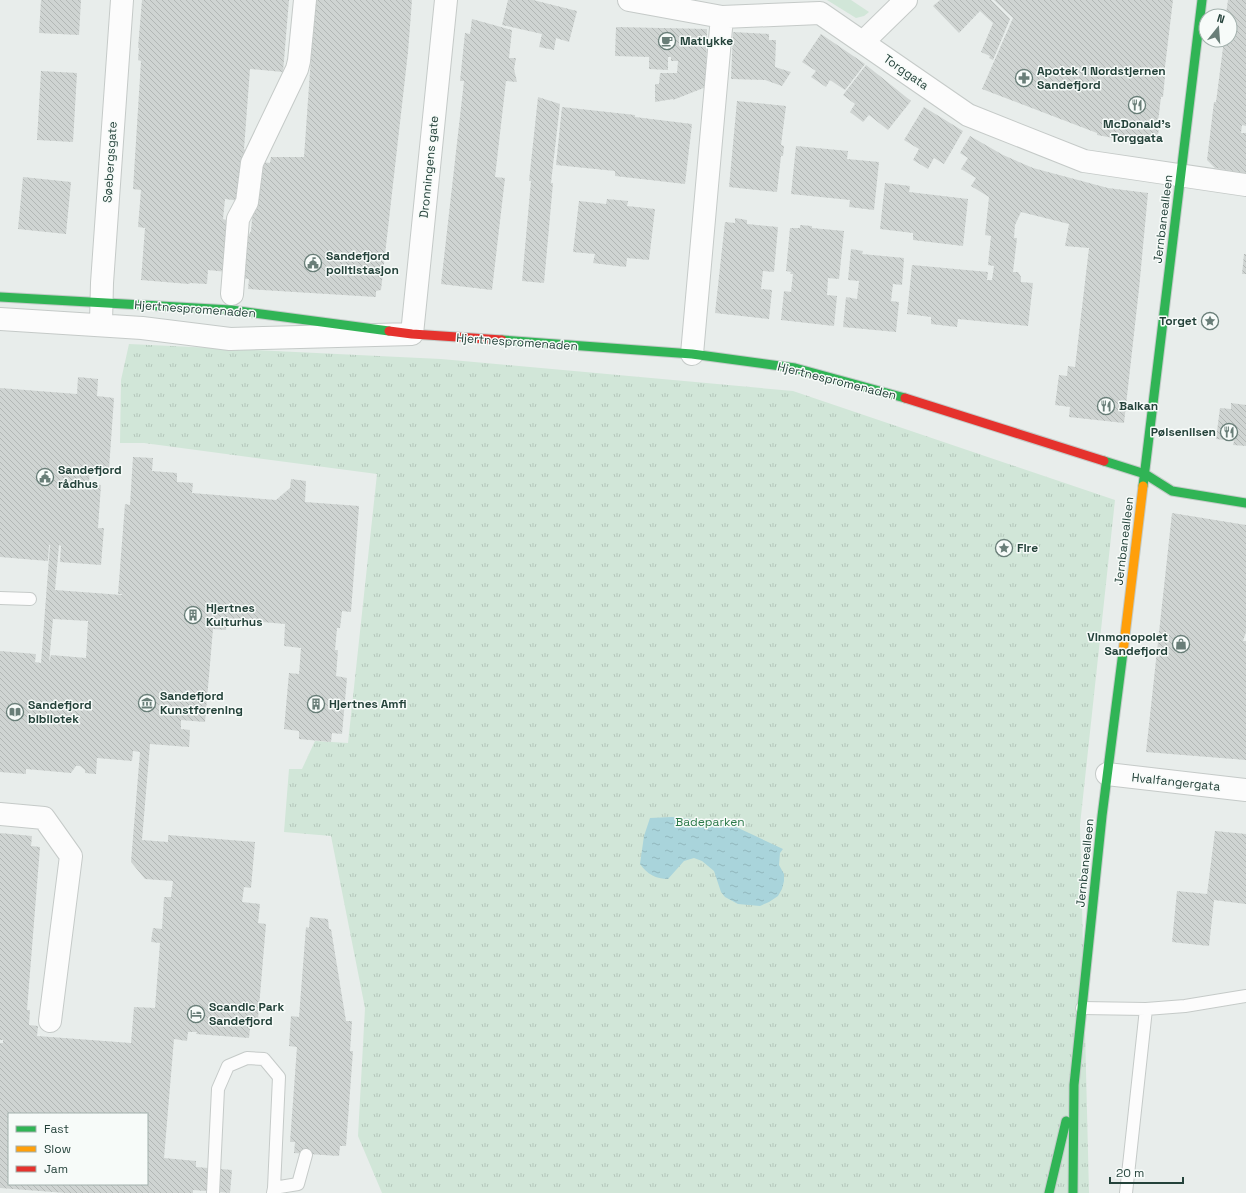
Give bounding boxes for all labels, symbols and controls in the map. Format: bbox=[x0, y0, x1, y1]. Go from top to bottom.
north arrow bbox=[1198, 8, 1238, 48]
text: N bbox=[1215, 11, 1226, 26]
cafe icon: Matlykke bbox=[657, 31, 677, 51]
place label: Matlykke bbox=[680, 33, 733, 49]
street label: Torggata bbox=[880, 51, 932, 93]
place label: Apotek 1 Nordstjernen Sandefjord bbox=[1037, 63, 1166, 93]
pharmacy icon: Apotek 1 Nordstjernen Sandefjord bbox=[1014, 68, 1034, 88]
restaurant icon: McDonald's Torggata bbox=[1127, 95, 1147, 115]
street label: Dronningens gate bbox=[416, 115, 442, 219]
place label: McDonald's Torggata bbox=[1103, 116, 1171, 146]
street label: Søebergsgate bbox=[99, 121, 121, 203]
street label: Jernbanealleen bbox=[1150, 174, 1176, 264]
place label: Sandefjord politistasjon bbox=[326, 248, 399, 278]
public building icon: Sandefjord politistasjon bbox=[303, 253, 323, 273]
street label: Hjertnespromenaden bbox=[134, 297, 256, 321]
place icon: Torget bbox=[1200, 311, 1220, 331]
place label: Torget bbox=[1159, 313, 1197, 329]
street label: Hjertnespromenaden bbox=[456, 330, 578, 354]
street label: Hjertnespromenaden bbox=[776, 358, 898, 404]
restaurant icon: Balkan bbox=[1096, 396, 1116, 416]
place label: Balkan bbox=[1119, 398, 1158, 414]
restaurant icon: Pølsenilsen bbox=[1219, 422, 1239, 442]
place label: Pølsenilsen bbox=[1151, 424, 1216, 440]
place label: Sandefjord rådhus bbox=[58, 462, 122, 492]
public building icon: Sandefjord rådhus bbox=[35, 467, 55, 487]
street label: Jernbanealleen bbox=[1111, 496, 1137, 586]
place icon: Fire bbox=[994, 538, 1014, 558]
place label: Fire bbox=[1017, 540, 1038, 556]
place label: Hjertnes Kulturhus bbox=[206, 600, 263, 630]
building icon: Hjertnes Kulturhus bbox=[183, 605, 203, 625]
place label: Vinmonopolet Sandefjord bbox=[1087, 629, 1168, 659]
shop icon: Vinmonopolet Sandefjord bbox=[1171, 634, 1191, 654]
place label: Sandefjord Kunstforening bbox=[160, 688, 243, 718]
museum icon: Sandefjord Kunstforening bbox=[137, 693, 157, 713]
building icon: Hjertnes Amfi bbox=[306, 694, 326, 714]
place label: Hjertnes Amfi bbox=[329, 696, 407, 712]
place label: Sandefjord bibliotek bbox=[28, 697, 92, 727]
library icon: Sandefjord bibliotek bbox=[5, 702, 25, 722]
street label: Hvalfangergata bbox=[1131, 769, 1221, 795]
park label: Badeparken bbox=[675, 814, 745, 830]
street label: Jernbanealleen bbox=[1072, 818, 1098, 908]
place label: Scandic Park Sandefjord bbox=[209, 999, 284, 1029]
hotel icon: Scandic Park Sandefjord bbox=[186, 1004, 206, 1024]
legend bbox=[8, 1113, 148, 1185]
text: Fast bbox=[44, 1121, 69, 1137]
text: Slow bbox=[44, 1141, 71, 1157]
scale bar bbox=[1110, 1159, 1183, 1185]
text: Jam bbox=[44, 1161, 68, 1177]
text: 20 m bbox=[1116, 1165, 1144, 1181]

